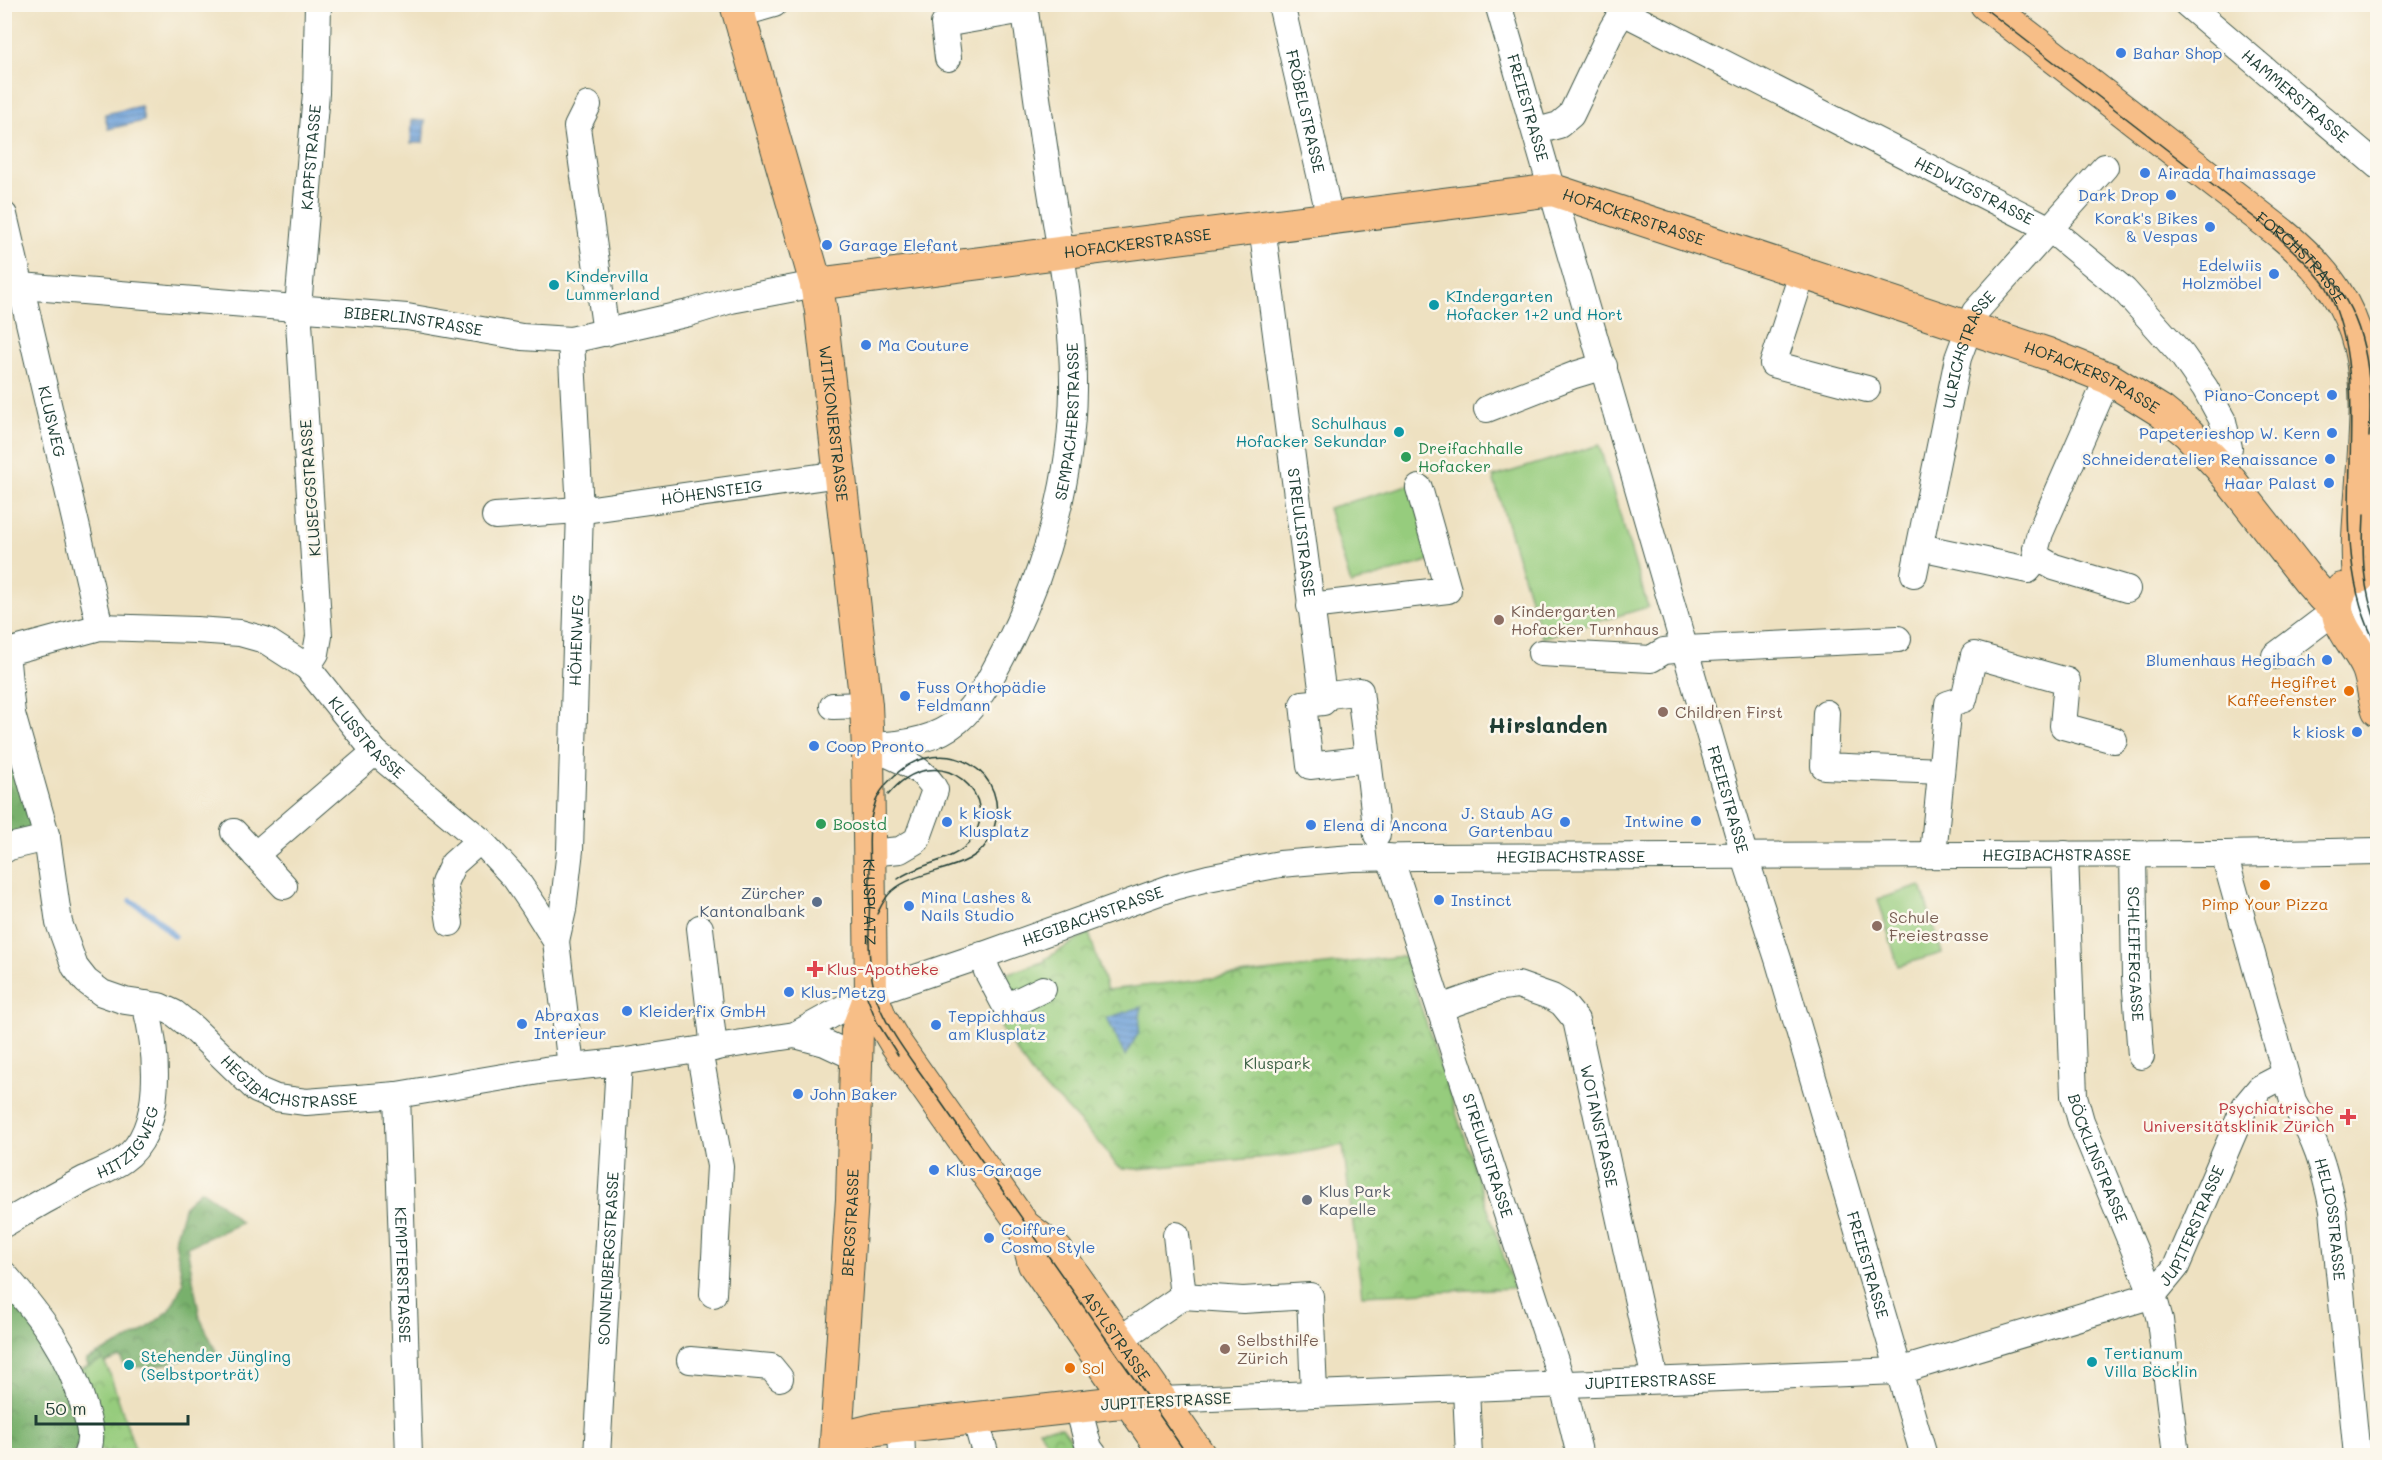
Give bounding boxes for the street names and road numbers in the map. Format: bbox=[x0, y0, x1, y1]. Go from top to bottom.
street label: HAMMERSTRASSE bbox=[2238, 44, 2353, 147]
street label: FRÖBELSTRASSE bbox=[1282, 47, 1330, 175]
street label: FREIESTRASSE bbox=[1503, 51, 1554, 164]
street label: KAPFSTRASSE bbox=[295, 103, 325, 211]
street label: HEDWIGSTRASSE bbox=[1911, 151, 2038, 229]
street label: HOFACKERSTRASSE bbox=[1560, 183, 1708, 250]
street label: FORCHSTRASSE bbox=[2252, 207, 2351, 307]
street label: HOFACKERSTRASSE bbox=[1062, 223, 1212, 262]
street label: ULRICHSTRASSE bbox=[1937, 286, 1999, 410]
street label: BIBERLINSTRASSE bbox=[343, 301, 485, 340]
street label: HOFACKERSTRASSE bbox=[2021, 336, 2164, 418]
street label: SEMPACHERSTRASSE bbox=[1049, 342, 1083, 502]
street label: WITIKONERSTRASSE bbox=[815, 344, 854, 503]
street label: KLUSWEG bbox=[34, 383, 71, 459]
street label: KLUSEGGSTRASSE bbox=[294, 419, 325, 557]
street label: STREULISTRASSE bbox=[1283, 467, 1321, 598]
street label: HÖHENSTEIG bbox=[659, 474, 764, 509]
street label: HÖHENWEG bbox=[564, 594, 588, 686]
street label: KLUSSTRASSE bbox=[324, 692, 410, 783]
street label: FREIESTRASSE bbox=[1703, 743, 1754, 855]
street label: HEGIBACHSTRASSE bbox=[1982, 843, 2131, 865]
street label: HEGIBACHSTRASSE bbox=[1496, 845, 1645, 867]
street label: KLUSPLATZ bbox=[859, 858, 881, 945]
street label: HEGIBACHSTRASSE bbox=[1019, 880, 1166, 950]
street label: SCHLEIFERGASSE bbox=[2124, 886, 2149, 1022]
street label: HEGIBACHSTRASSE bbox=[217, 1050, 358, 1112]
street label: WOTANSTRASSE bbox=[1576, 1063, 1623, 1189]
street label: STREULISTRASSE bbox=[1458, 1090, 1519, 1220]
street label: BÖCKLINSTRASSE bbox=[2064, 1091, 2133, 1226]
street label: HITZIGWEG bbox=[93, 1104, 162, 1183]
street label: HELIOSSTRASSE bbox=[2310, 1155, 2351, 1282]
street label: JUPITERSTRASSE bbox=[2154, 1162, 2228, 1290]
street label: BERGSTRASSE bbox=[836, 1168, 863, 1277]
street label: SONNENBERGSTRASSE bbox=[592, 1171, 623, 1346]
street label: KEMPTERSTRASSE bbox=[391, 1206, 416, 1343]
street label: FREIESTRASSE bbox=[1843, 1208, 1894, 1321]
street label: ASYLSTRASSE bbox=[1078, 1287, 1156, 1385]
street label: JUPITERSTRASSE bbox=[1585, 1367, 1717, 1393]
street label: JUPITERSTRASSE bbox=[1100, 1387, 1232, 1414]

